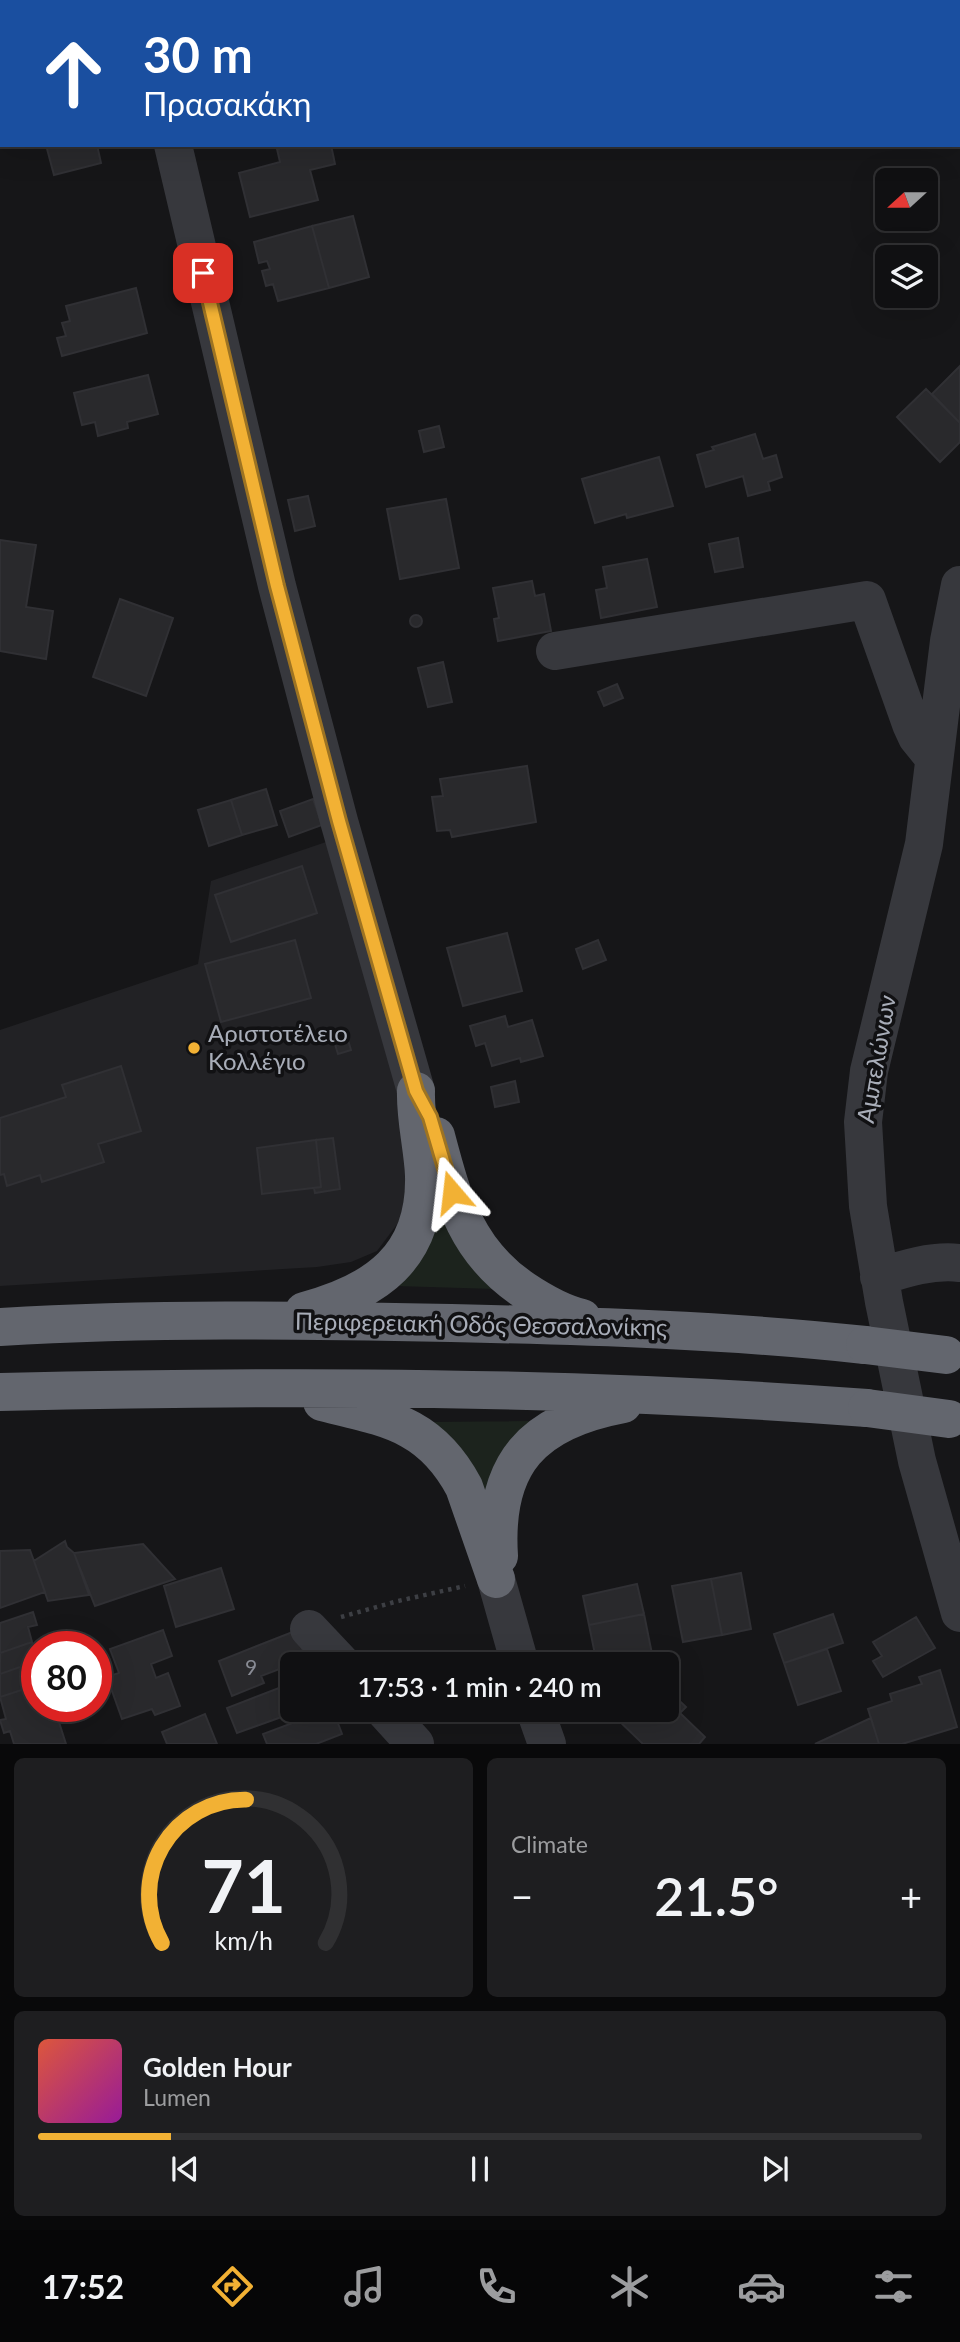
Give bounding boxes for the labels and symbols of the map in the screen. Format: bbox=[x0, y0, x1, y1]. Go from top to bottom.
north arrow bbox=[875, 168, 938, 231]
pin bbox=[173, 243, 233, 303]
street label: Αμπελώνων bbox=[850, 992, 901, 1125]
place label: Αριστοτέλειο Κολλέγιο bbox=[208, 1018, 348, 1075]
marker: Αριστοτέλειο Κολλέγιο bbox=[186, 1040, 202, 1056]
position arrow bbox=[415, 1155, 489, 1229]
street label: Περιφερειακή Οδός Θεσσαλονίκης bbox=[295, 1306, 667, 1341]
speed limit sign: 80 bbox=[21, 1631, 112, 1722]
house number: 9 bbox=[245, 1654, 257, 1679]

